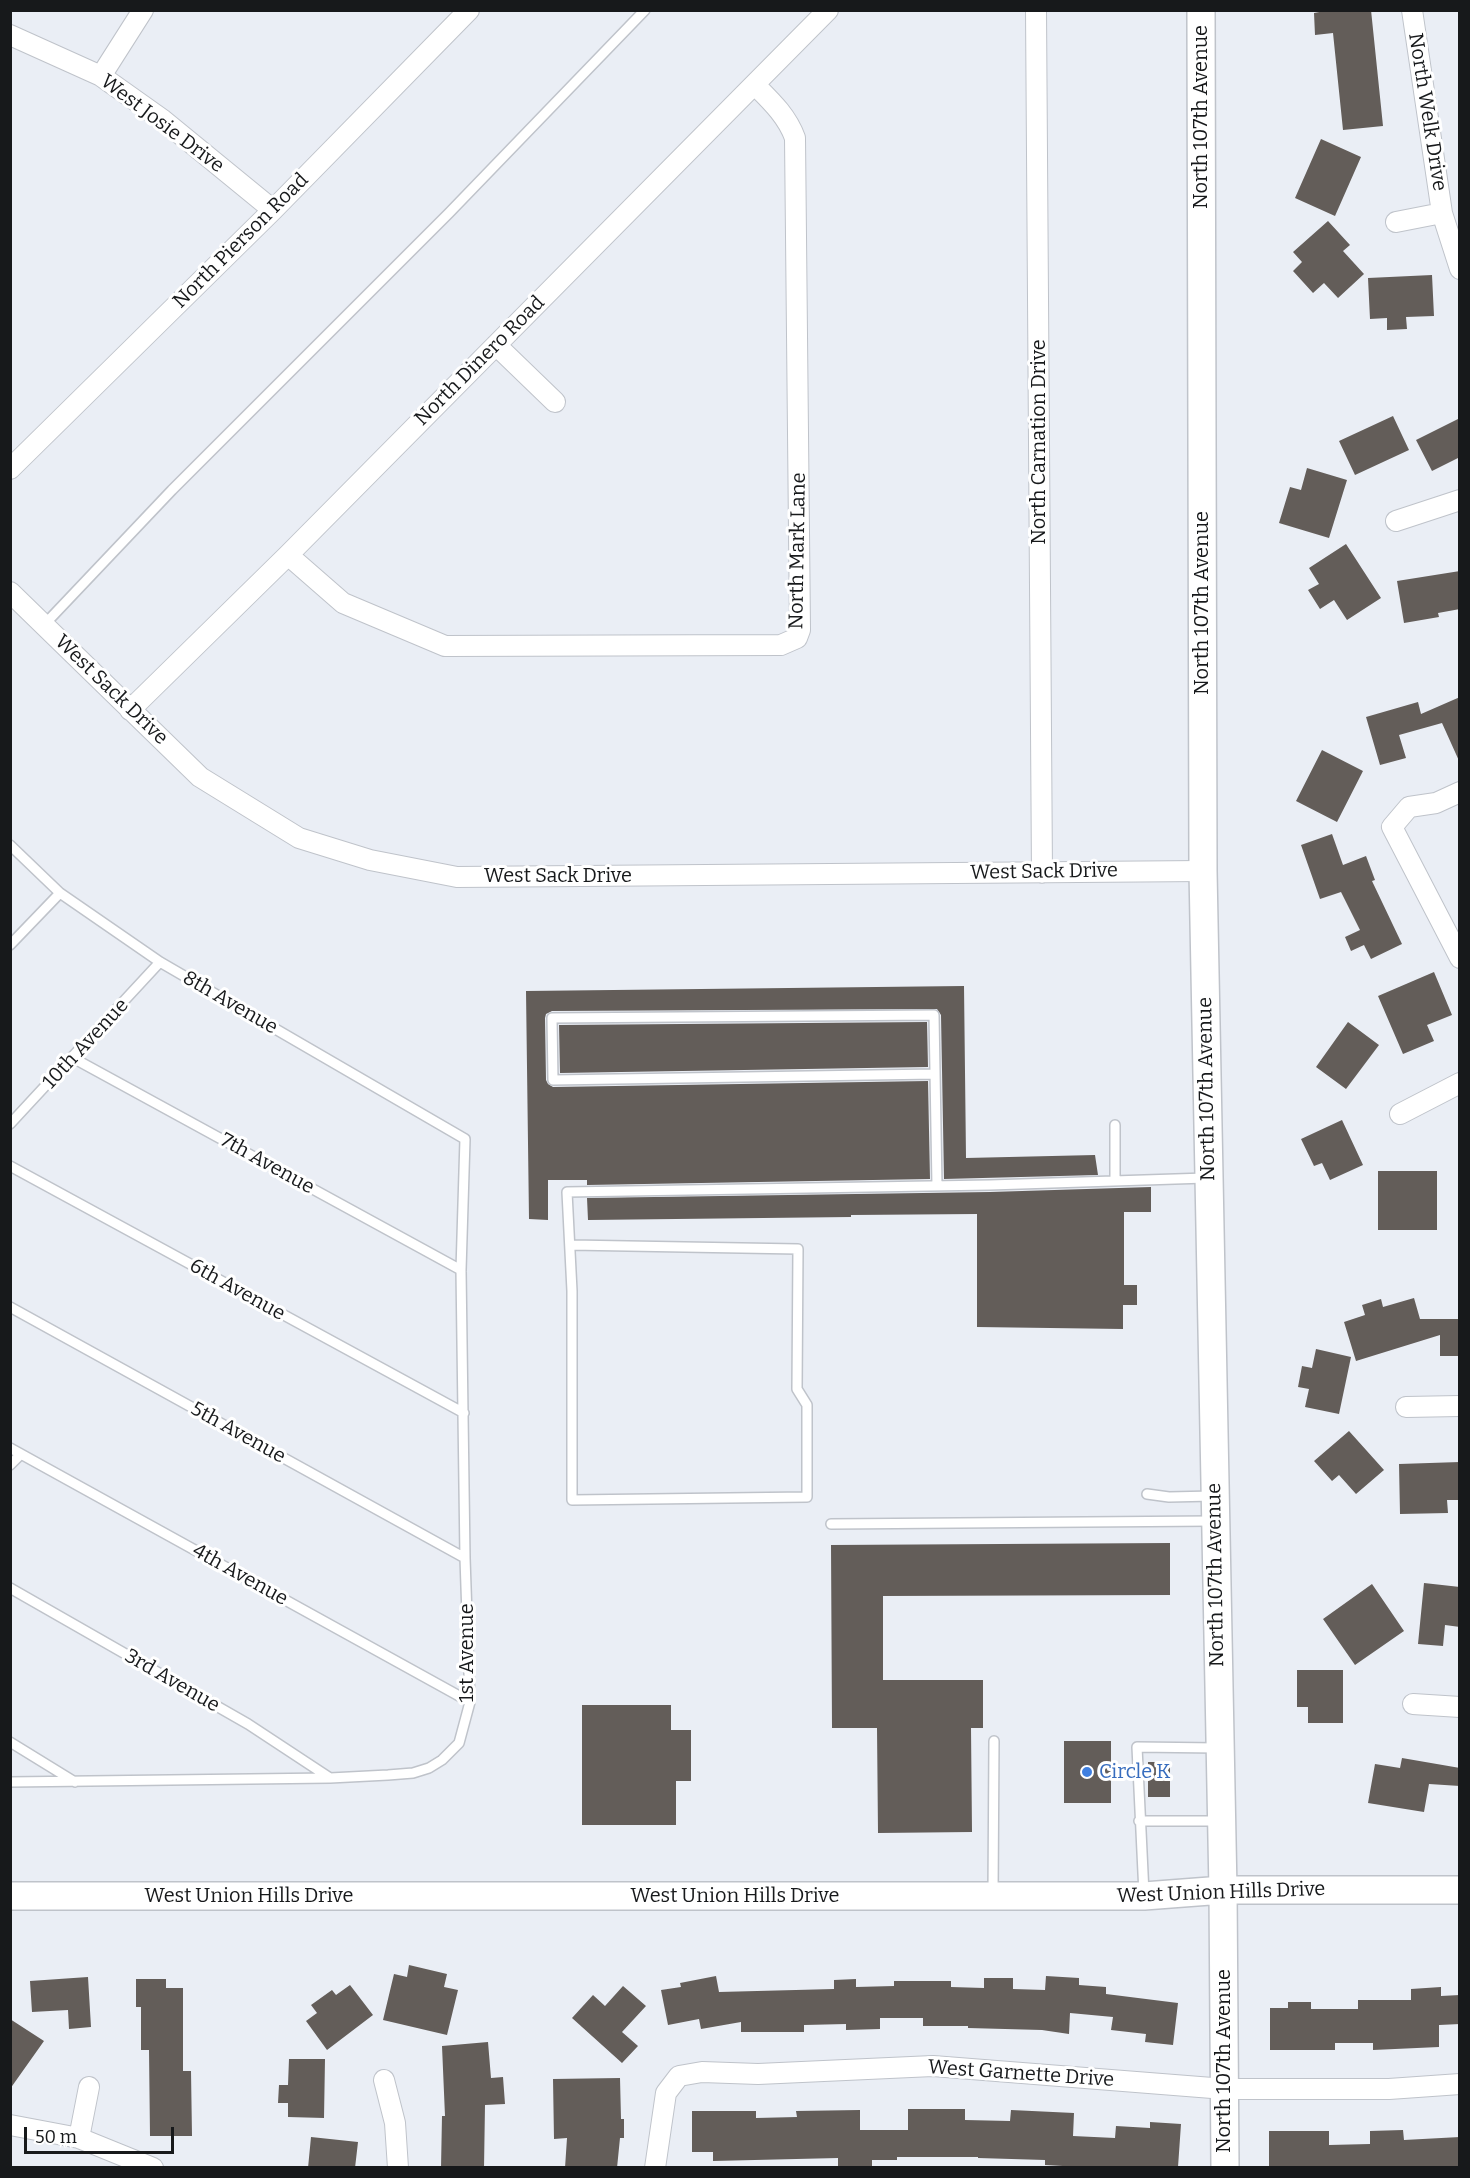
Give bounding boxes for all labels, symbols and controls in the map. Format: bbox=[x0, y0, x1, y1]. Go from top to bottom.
street label: North 107th Avenue bbox=[1189, 25, 1213, 209]
street label: North Welk Drive bbox=[1403, 31, 1451, 193]
street label: West Josie Drive bbox=[96, 70, 228, 178]
street label: North Pierson Road bbox=[168, 168, 314, 314]
street label: North Dinero Road bbox=[410, 291, 550, 431]
street label: North Carnation Drive bbox=[1027, 339, 1051, 545]
street label: North Mark Lane bbox=[785, 472, 811, 630]
street label: North 107th Avenue bbox=[1190, 511, 1214, 695]
street label: West Sack Drive bbox=[50, 630, 172, 750]
street label: West Sack Drive bbox=[970, 859, 1118, 885]
street label: West Sack Drive bbox=[484, 864, 632, 888]
street label: 8th Avenue bbox=[178, 966, 282, 1040]
street label: 10th Avenue bbox=[38, 994, 134, 1094]
street label: North 107th Avenue bbox=[1193, 997, 1221, 1181]
street label: 7th Avenue bbox=[216, 1128, 318, 1200]
street label: 6th Avenue bbox=[185, 1254, 289, 1326]
street label: 5th Avenue bbox=[186, 1397, 290, 1469]
street label: North 107th Avenue bbox=[1202, 1483, 1230, 1667]
street label: 4th Avenue bbox=[188, 1539, 292, 1611]
street label: 1st Avenue bbox=[455, 1603, 479, 1703]
street label: 3rd Avenue bbox=[120, 1644, 224, 1718]
place label: Circle K bbox=[1099, 1760, 1170, 1784]
marker: Circle K bbox=[1080, 1765, 1094, 1779]
street label: West Union Hills Drive bbox=[1116, 1877, 1326, 1909]
street label: West Union Hills Drive bbox=[145, 1884, 353, 1908]
street label: West Union Hills Drive bbox=[631, 1884, 839, 1908]
street label: North 107th Avenue bbox=[1212, 1969, 1236, 2153]
street label: West Garnette Drive bbox=[927, 2056, 1115, 2092]
scale bar bbox=[27, 2115, 177, 2153]
text: 50 m bbox=[35, 2126, 77, 2148]

